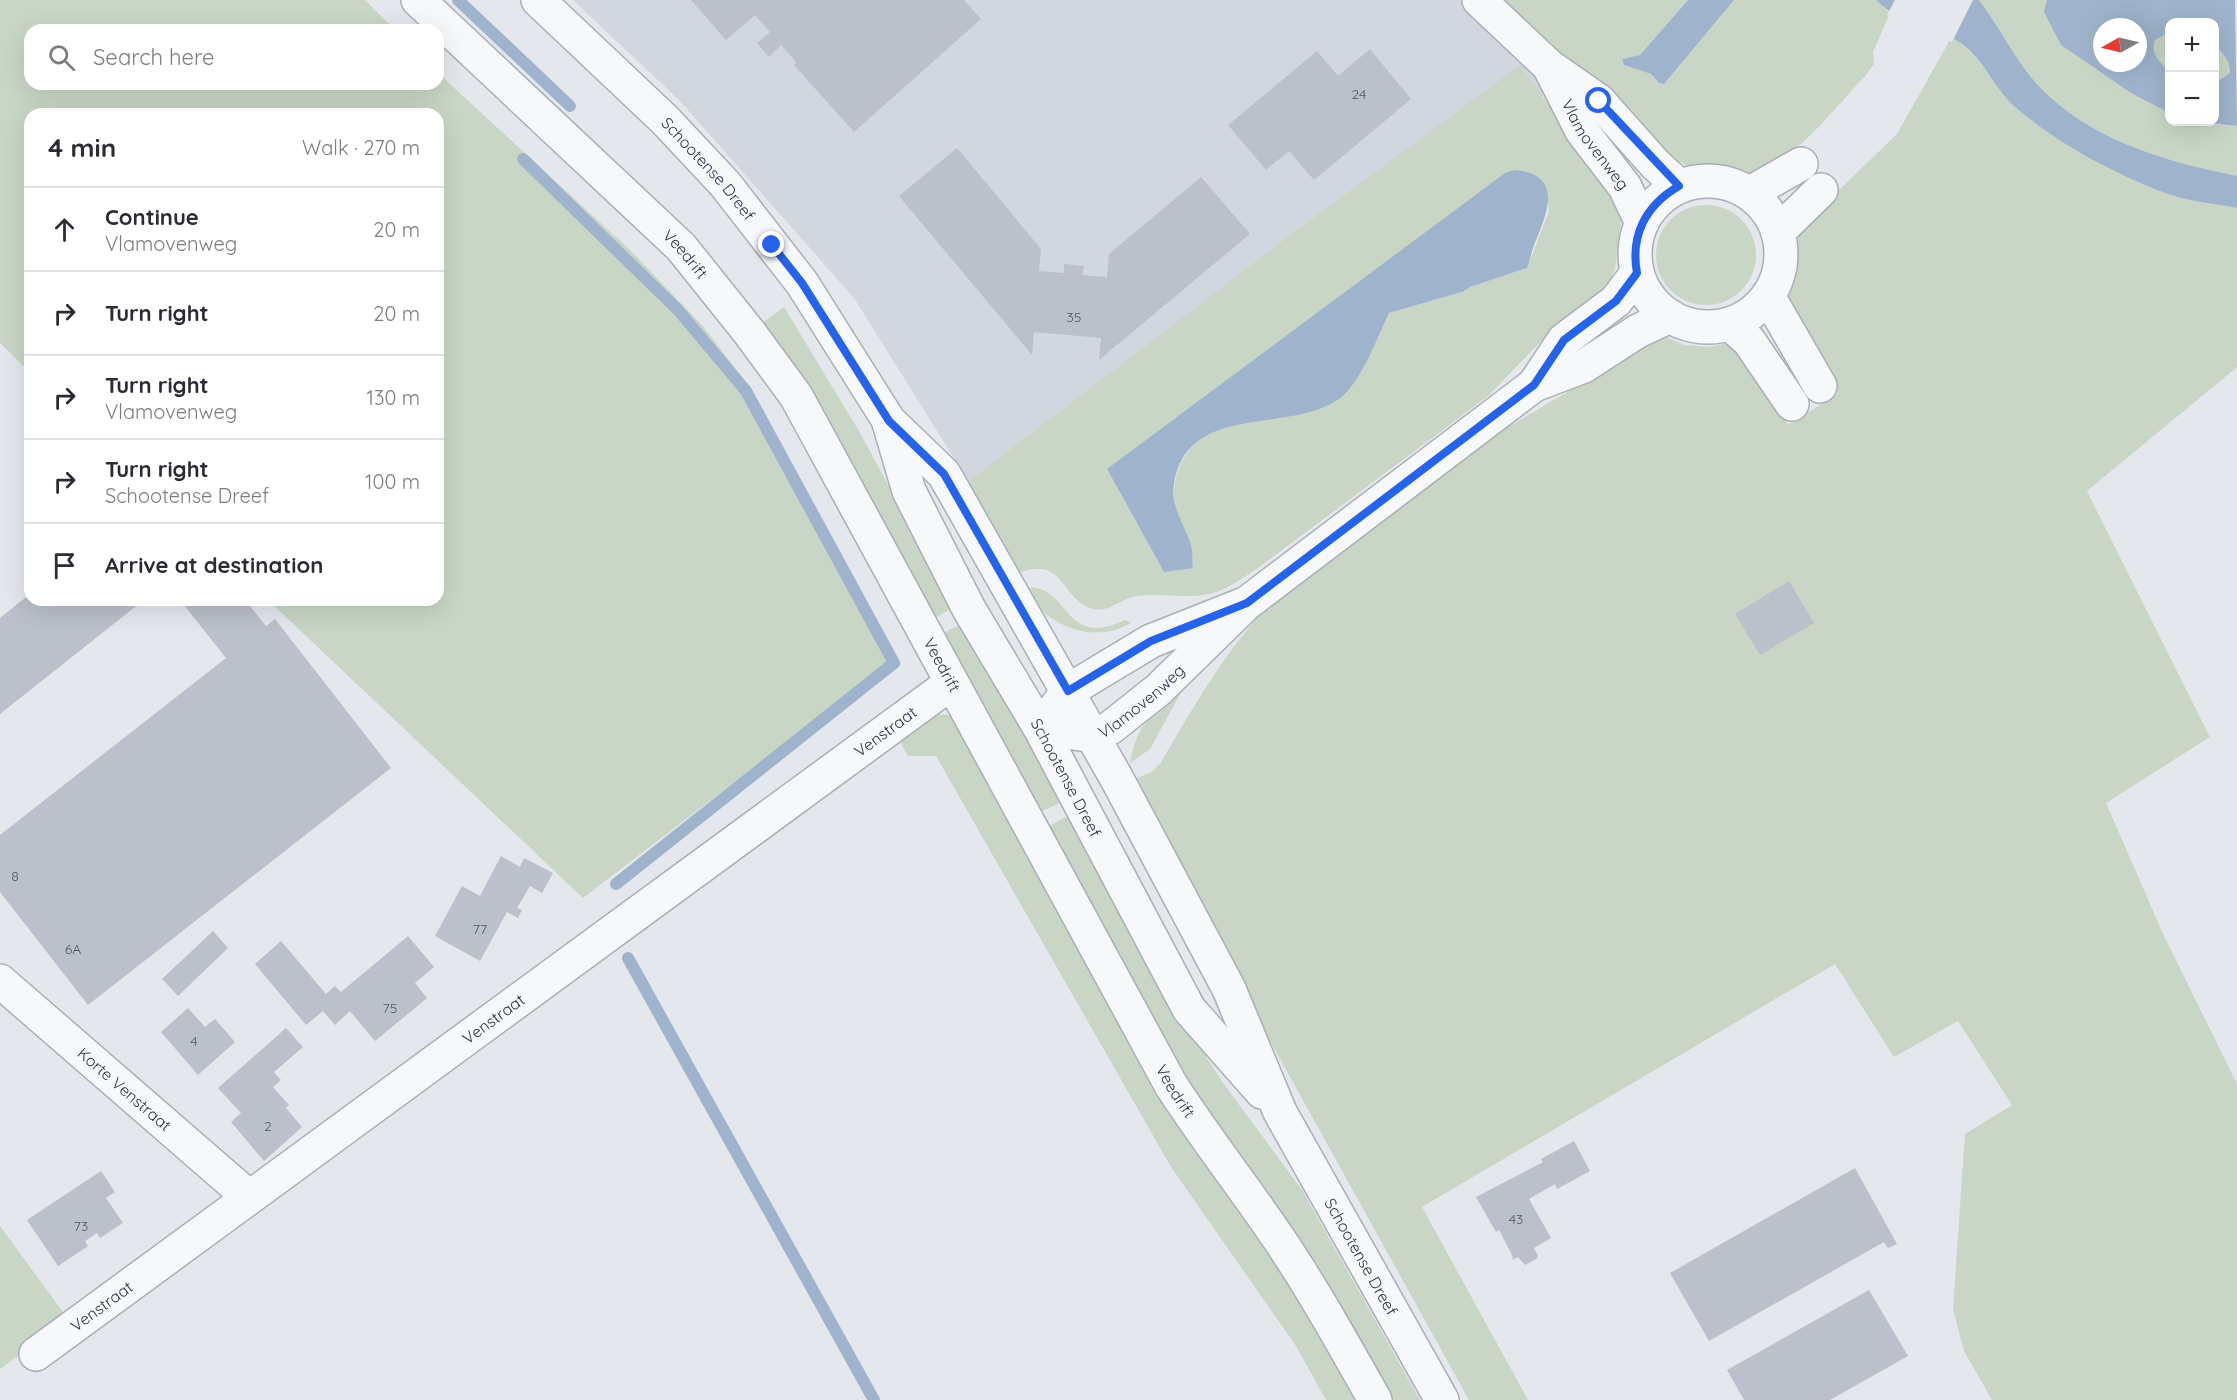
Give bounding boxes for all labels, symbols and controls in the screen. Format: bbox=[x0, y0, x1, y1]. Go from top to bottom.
north arrow bbox=[2093, 18, 2147, 72]
map controls bbox=[2165, 18, 2219, 126]
button: + bbox=[2165, 18, 2219, 72]
search box bbox=[24, 24, 444, 90]
icon: search bbox=[45, 41, 78, 74]
text: Search here bbox=[93, 43, 214, 71]
button: − bbox=[2165, 72, 2219, 126]
house number: 24 bbox=[1352, 85, 1366, 103]
route start bbox=[1585, 87, 1611, 113]
street label: Vlamovenweg bbox=[1558, 96, 1633, 194]
street label: Schootense Dreef bbox=[657, 113, 760, 225]
text: 4 min bbox=[48, 131, 116, 164]
text: Walk · 270 m bbox=[302, 135, 420, 160]
text: Continue bbox=[105, 203, 199, 231]
icon: ahead bbox=[48, 213, 81, 246]
text: 20 m bbox=[373, 217, 420, 242]
street label: Veedrift bbox=[659, 225, 712, 283]
text: Vlamovenweg bbox=[105, 231, 237, 256]
route end bbox=[758, 231, 784, 257]
icon: right bbox=[48, 297, 81, 330]
text: Turn right bbox=[105, 299, 209, 327]
text: 20 m bbox=[373, 301, 420, 326]
house number: 35 bbox=[1067, 308, 1081, 326]
text: Turn right bbox=[105, 371, 209, 399]
icon: right bbox=[48, 381, 81, 414]
text: 130 m bbox=[367, 385, 420, 410]
text: Vlamovenweg bbox=[105, 399, 237, 424]
text: Turn right bbox=[105, 455, 209, 483]
icon: right bbox=[48, 465, 81, 498]
text: 100 m bbox=[365, 469, 420, 494]
text: Schootense Dreef bbox=[105, 483, 269, 508]
icon: arrive bbox=[48, 549, 81, 582]
text: Arrive at destination bbox=[105, 551, 323, 579]
street label: Veedrift bbox=[919, 634, 965, 695]
street label: Vlamovenweg bbox=[1095, 660, 1188, 742]
street label: Venstraat bbox=[850, 702, 920, 761]
street label: Schootense Dreef bbox=[1027, 715, 1106, 841]
house number: 8 bbox=[11, 867, 19, 885]
house number: 77 bbox=[473, 920, 487, 938]
house number: 6A bbox=[65, 940, 81, 958]
street label: Venstraat bbox=[458, 989, 528, 1048]
house number: 75 bbox=[383, 999, 397, 1017]
house number: 4 bbox=[190, 1032, 198, 1050]
street label: Korte Venstraat bbox=[74, 1043, 176, 1135]
street label: Veedrift bbox=[1152, 1061, 1200, 1121]
house number: 2 bbox=[264, 1117, 272, 1135]
street label: Schootense Dreef bbox=[1320, 1194, 1402, 1319]
house number: 43 bbox=[1509, 1210, 1523, 1228]
house number: 73 bbox=[74, 1217, 88, 1235]
street label: Venstraat bbox=[66, 1277, 136, 1336]

